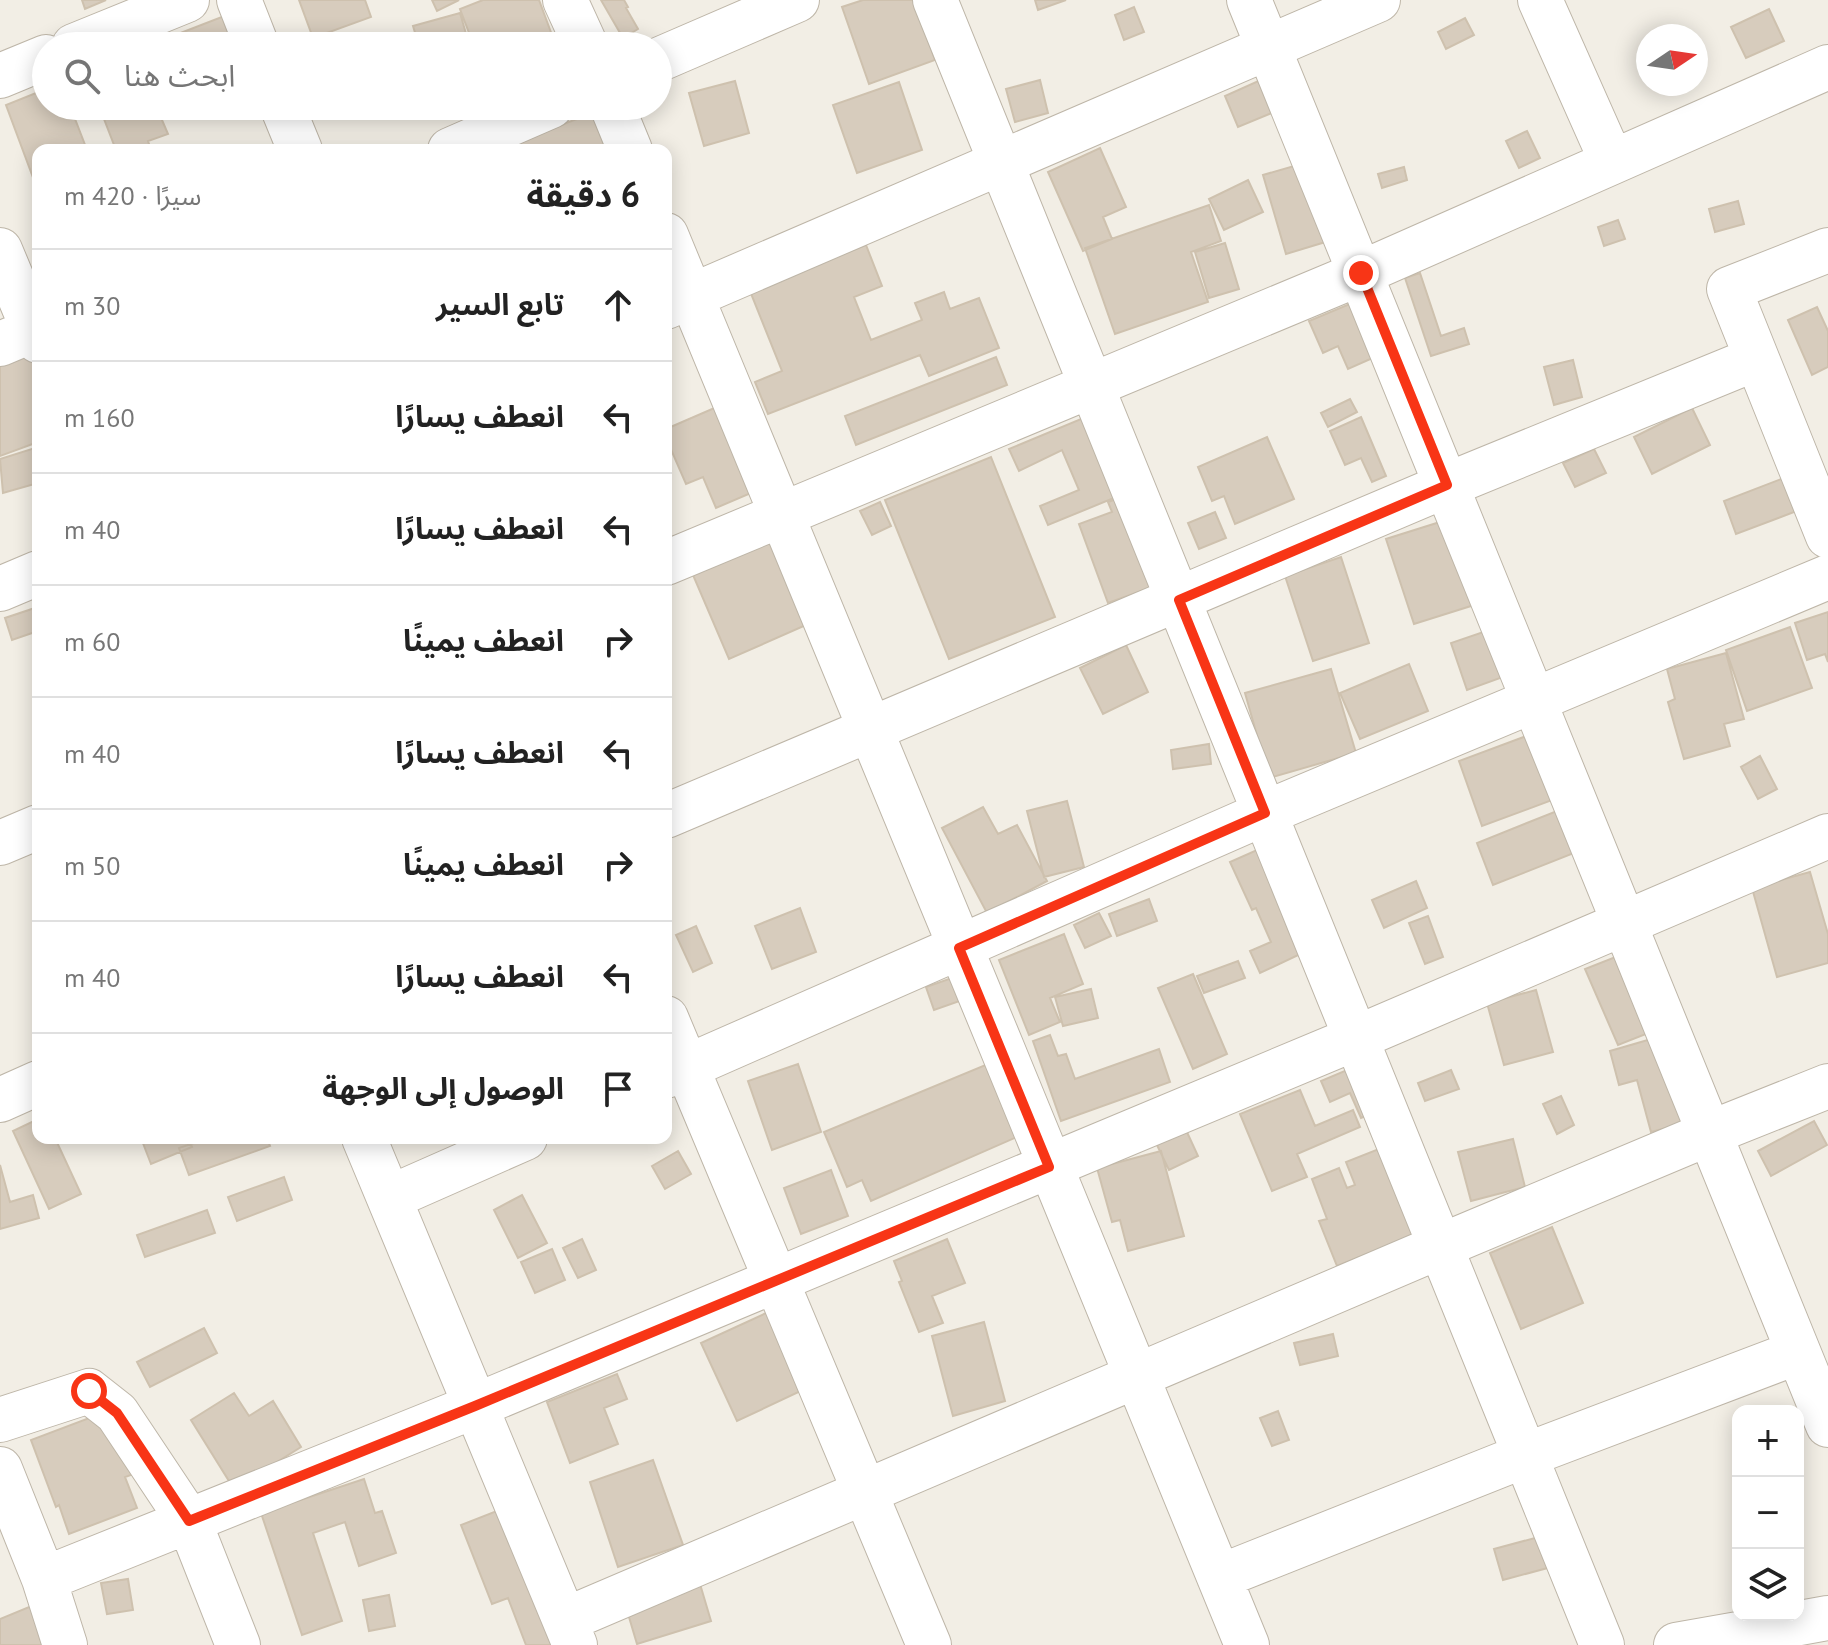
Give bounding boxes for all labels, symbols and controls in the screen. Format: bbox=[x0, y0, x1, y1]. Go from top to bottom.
north arrow bbox=[1636, 24, 1708, 96]
search box bbox=[32, 32, 672, 120]
icon: search bbox=[60, 54, 104, 98]
text: ابحث هنا bbox=[124, 55, 235, 94]
text: 6 دقيقة bbox=[527, 172, 640, 216]
text: سيرًا · 420 m bbox=[64, 179, 201, 212]
route end bbox=[1343, 255, 1379, 291]
icon: ahead bbox=[596, 283, 640, 327]
text: تابع السير bbox=[436, 284, 564, 323]
text: 30 m bbox=[64, 289, 120, 322]
icon: left bbox=[596, 395, 640, 439]
text: انعطف يسارًا bbox=[395, 396, 564, 435]
text: 160 m bbox=[64, 401, 135, 434]
icon: left bbox=[596, 507, 640, 551]
text: انعطف يسارًا bbox=[395, 508, 564, 547]
text: 40 m bbox=[64, 513, 120, 546]
icon: right bbox=[596, 619, 640, 663]
text: انعطف يمينًا bbox=[403, 620, 564, 659]
text: 60 m bbox=[64, 625, 120, 658]
icon: left bbox=[596, 731, 640, 775]
text: انعطف يسارًا bbox=[395, 732, 564, 771]
text: 40 m bbox=[64, 737, 120, 770]
icon: right bbox=[596, 843, 640, 887]
text: انعطف يمينًا bbox=[403, 844, 564, 883]
text: 50 m bbox=[64, 849, 120, 882]
icon: left bbox=[596, 955, 640, 999]
text: انعطف يسارًا bbox=[395, 956, 564, 995]
text: 40 m bbox=[64, 961, 120, 994]
icon: arrive bbox=[596, 1067, 640, 1111]
text: الوصول إلى الوجهة bbox=[322, 1068, 564, 1107]
route start bbox=[71, 1373, 107, 1409]
map controls bbox=[1732, 1405, 1804, 1621]
button: + bbox=[1732, 1405, 1804, 1477]
button: − bbox=[1732, 1477, 1804, 1549]
button: layers bbox=[1732, 1549, 1804, 1621]

